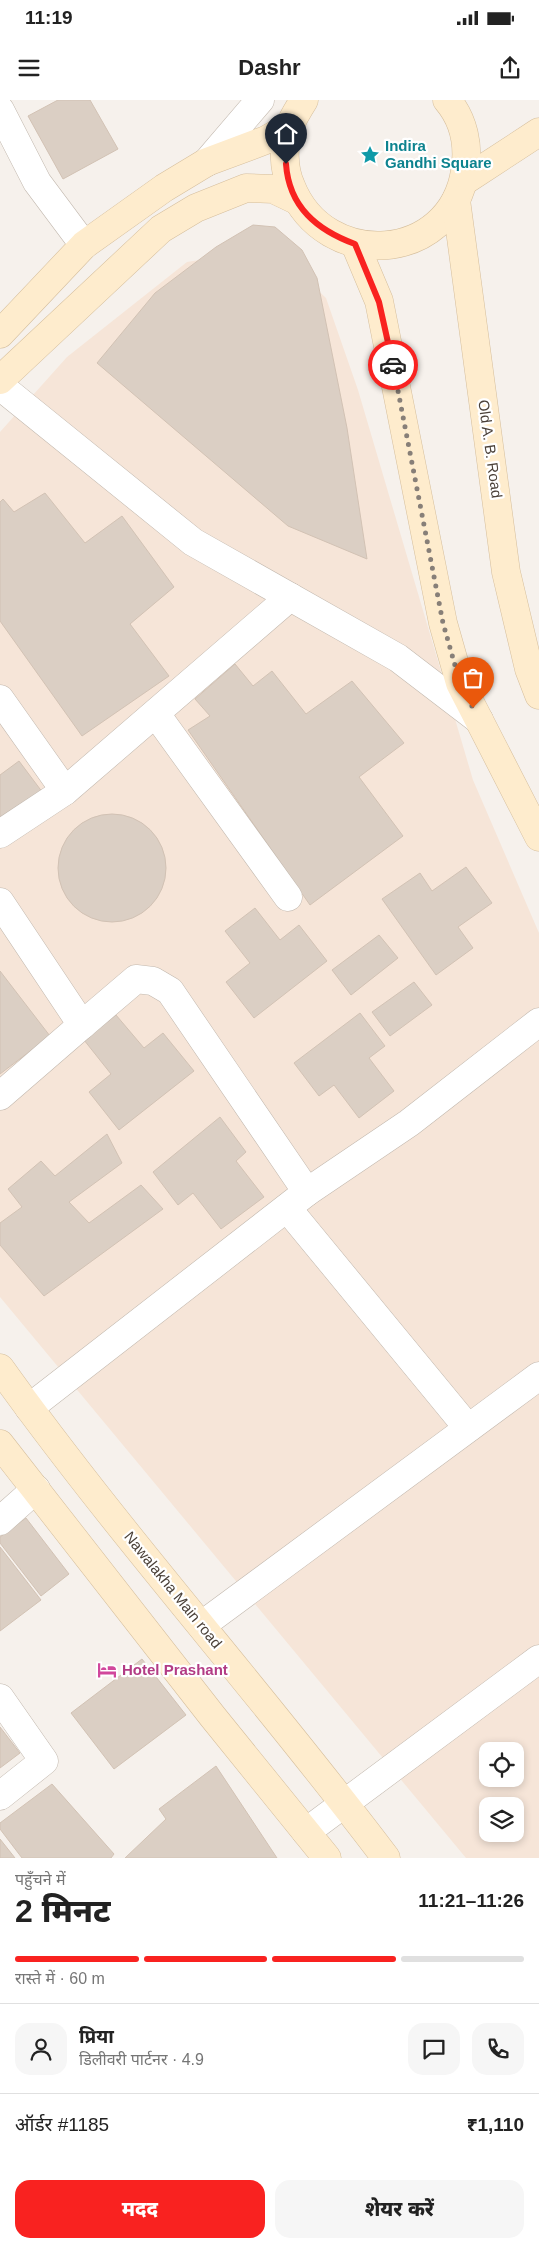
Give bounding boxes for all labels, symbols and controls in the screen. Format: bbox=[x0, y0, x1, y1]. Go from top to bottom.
text: 11:19 bbox=[25, 7, 73, 28]
icon: menu bbox=[15, 54, 43, 82]
icon: share bbox=[496, 54, 524, 82]
text: Dashr bbox=[238, 55, 301, 80]
pin bbox=[265, 113, 307, 164]
icon: home bbox=[272, 120, 300, 148]
place label: Indira Gandhi Square bbox=[385, 137, 492, 171]
place icon: Indira Gandhi Square bbox=[359, 144, 381, 166]
courier bbox=[368, 340, 418, 390]
icon: car bbox=[379, 351, 407, 379]
street label: Old A. B. Road bbox=[475, 399, 506, 499]
pin bbox=[452, 657, 494, 708]
icon: bag bbox=[459, 664, 487, 692]
street label: Nawalakha Main road bbox=[121, 1528, 226, 1651]
hotel icon: Hotel Prashant bbox=[96, 1659, 118, 1681]
place label: Hotel Prashant bbox=[122, 1661, 228, 1678]
map controls bbox=[479, 1742, 524, 1842]
button: locate bbox=[479, 1742, 524, 1787]
button: layers bbox=[479, 1797, 524, 1842]
text: पहुँचने में bbox=[15, 1871, 66, 1888]
text: 11:21–11:26 bbox=[418, 1890, 524, 1911]
text: 2 मिनट bbox=[15, 1893, 111, 1929]
text: रास्ते में · 60 m bbox=[15, 1970, 105, 1987]
button: person bbox=[15, 2023, 67, 2075]
button: chat bbox=[408, 2023, 460, 2075]
button: phone bbox=[472, 2023, 524, 2075]
text: प्रिया bbox=[79, 2026, 114, 2047]
text: डिलीवरी पार्टनर · 4.9 bbox=[79, 2051, 204, 2068]
text: ऑर्डर #1185 bbox=[15, 2114, 109, 2135]
text: ₹1,110 bbox=[467, 2114, 524, 2135]
button: मदद bbox=[15, 2180, 265, 2238]
button: शेयर करें bbox=[275, 2180, 524, 2238]

